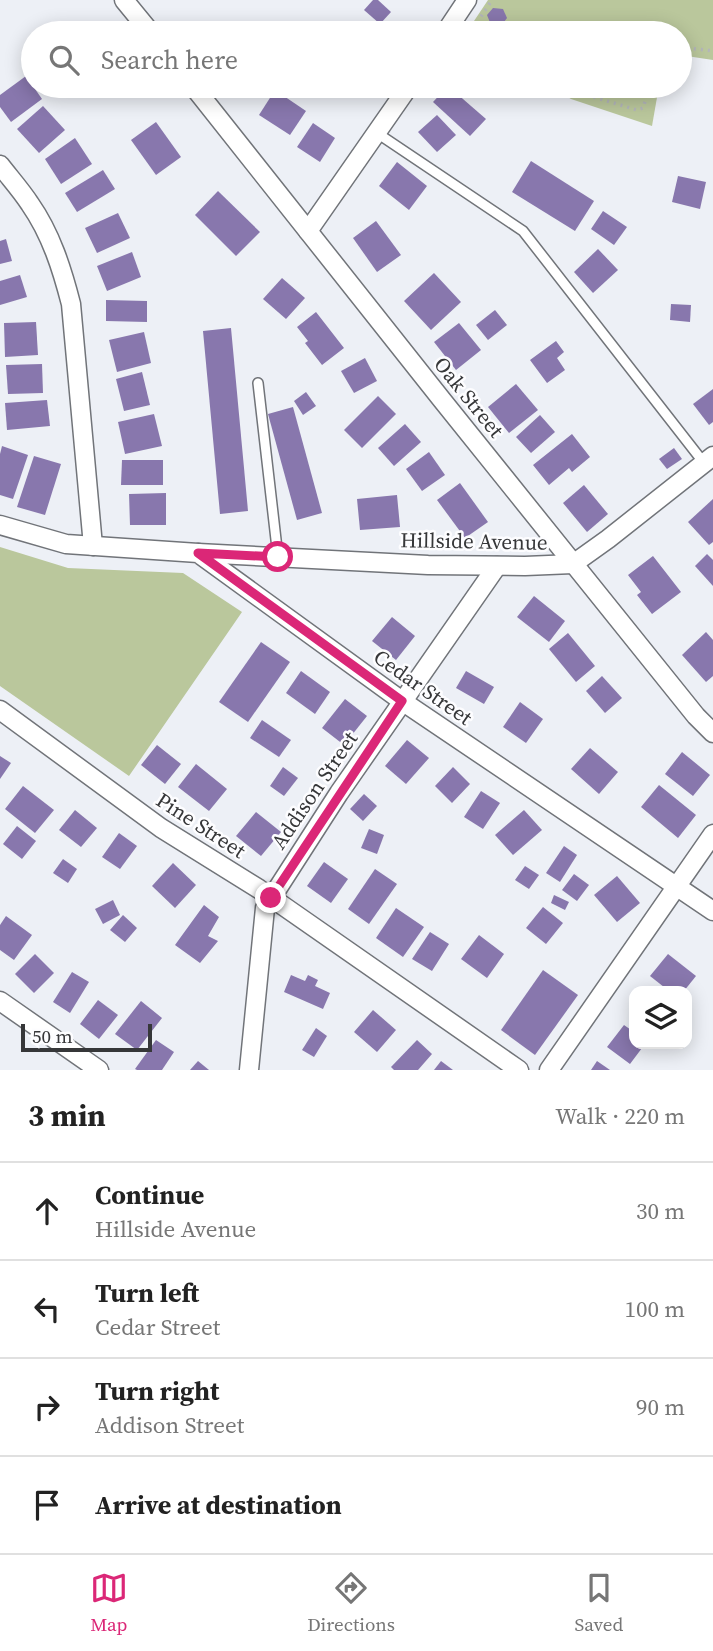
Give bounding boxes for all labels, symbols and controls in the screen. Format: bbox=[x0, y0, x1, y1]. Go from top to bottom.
search box bbox=[21, 21, 692, 98]
icon: search bbox=[45, 41, 83, 79]
text: Search here bbox=[101, 42, 238, 78]
street label: Oak Street bbox=[427, 350, 511, 444]
street label: Hillside Avenue bbox=[400, 525, 548, 557]
route start bbox=[262, 541, 293, 572]
street label: Cedar Street bbox=[368, 642, 478, 732]
street label: Addison Street bbox=[264, 725, 364, 855]
street label: Pine Street bbox=[151, 785, 252, 865]
route end bbox=[255, 882, 286, 913]
map controls bbox=[629, 986, 692, 1049]
button: layers bbox=[629, 986, 692, 1049]
scale bar bbox=[21, 1021, 152, 1053]
text: 50 m bbox=[32, 1023, 73, 1049]
text: 3 min bbox=[28, 1095, 106, 1136]
text: Walk · 220 m bbox=[555, 1100, 685, 1132]
text: Continue bbox=[95, 1177, 204, 1213]
icon: ahead bbox=[28, 1192, 66, 1230]
text: 30 m bbox=[636, 1195, 685, 1227]
text: Hillside Avenue bbox=[95, 1213, 256, 1245]
text: Turn left bbox=[95, 1275, 199, 1311]
icon: left bbox=[28, 1290, 66, 1328]
text: 100 m bbox=[624, 1293, 685, 1325]
text: Cedar Street bbox=[95, 1311, 220, 1343]
text: Turn right bbox=[95, 1373, 219, 1409]
icon: right bbox=[28, 1388, 66, 1426]
text: 90 m bbox=[636, 1391, 685, 1423]
text: Addison Street bbox=[95, 1409, 244, 1441]
icon: arrive bbox=[28, 1486, 66, 1524]
text: Arrive at destination bbox=[95, 1487, 342, 1523]
tab: Map bbox=[90, 1569, 128, 1637]
tab: Directions bbox=[307, 1569, 395, 1637]
tab: Saved bbox=[575, 1569, 623, 1637]

